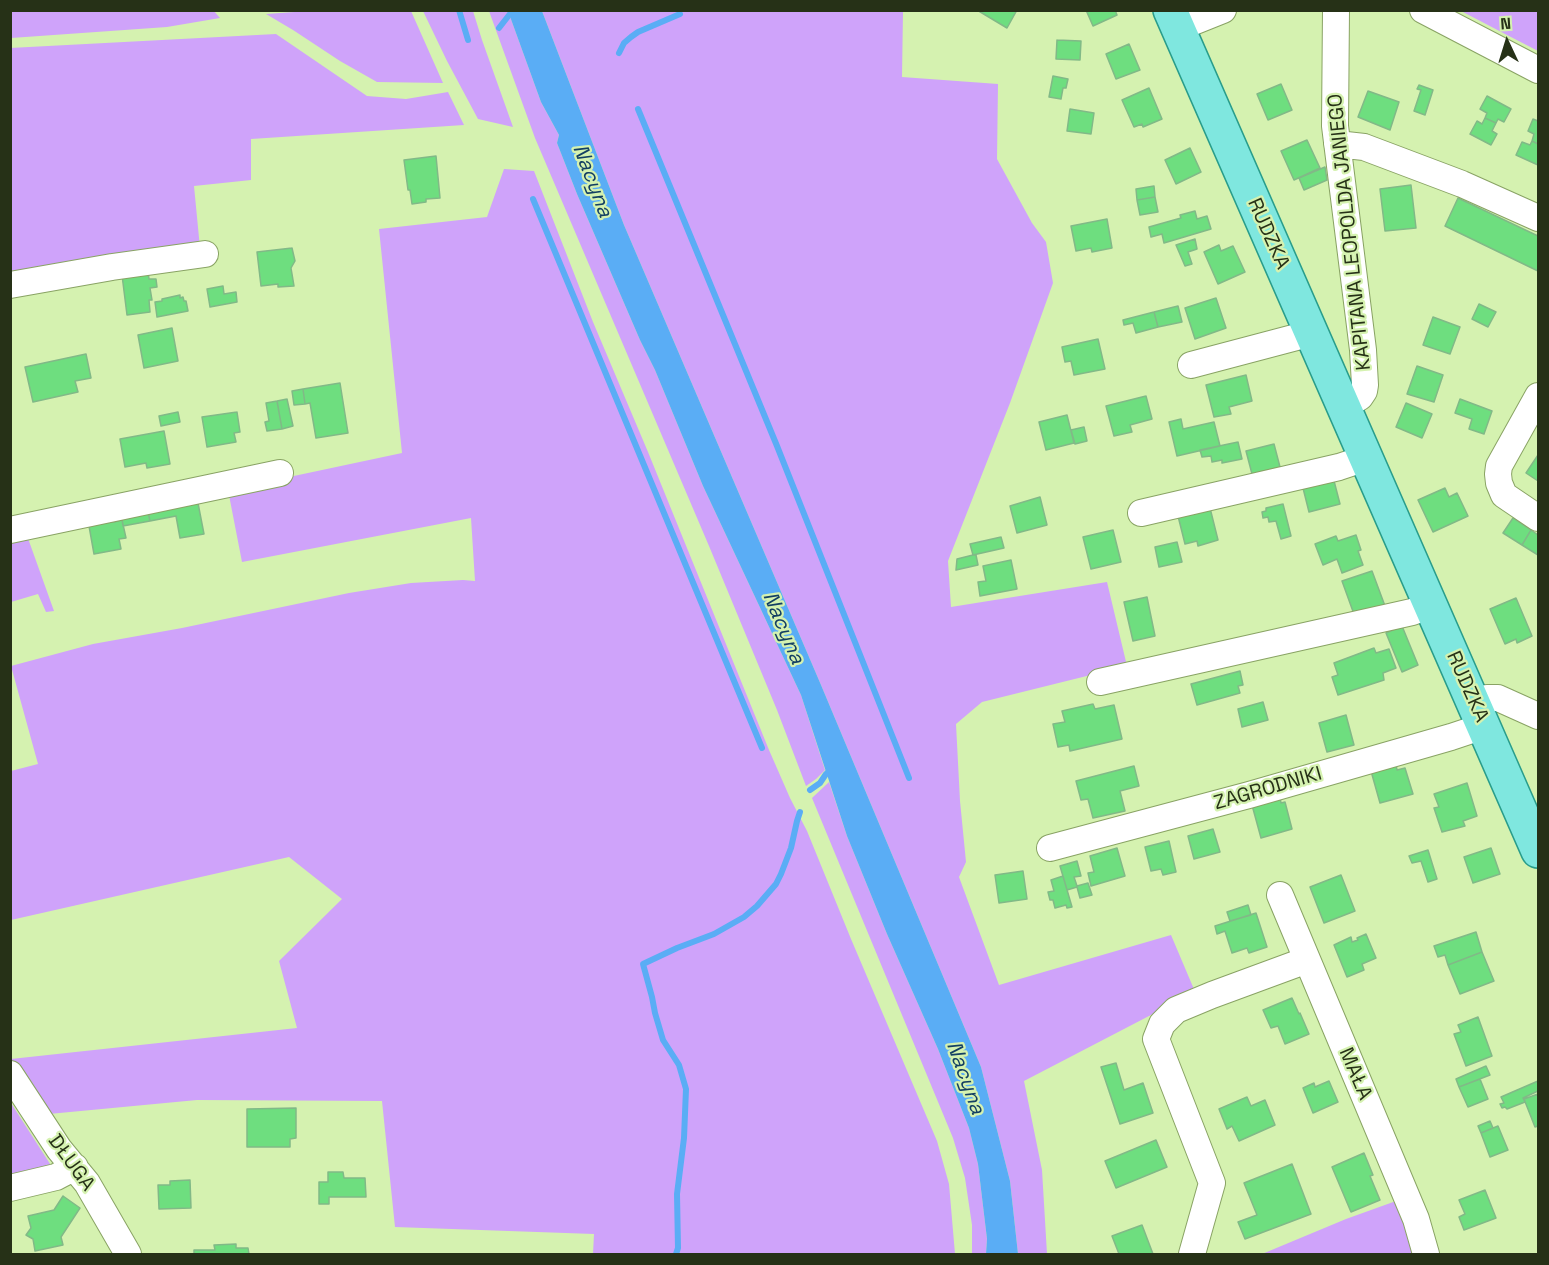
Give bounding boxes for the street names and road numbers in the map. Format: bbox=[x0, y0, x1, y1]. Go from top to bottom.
street label: KAPITANA LEOPOLDA JANIEGO bbox=[1324, 92, 1376, 372]
street label: RUDZKA bbox=[1242, 195, 1294, 273]
street label: RUDZKA bbox=[1441, 648, 1493, 726]
street label: ZAGRODNIKI bbox=[1211, 762, 1325, 816]
street label: MAŁA bbox=[1333, 1044, 1377, 1104]
street label: DŁUGA bbox=[42, 1130, 100, 1196]

